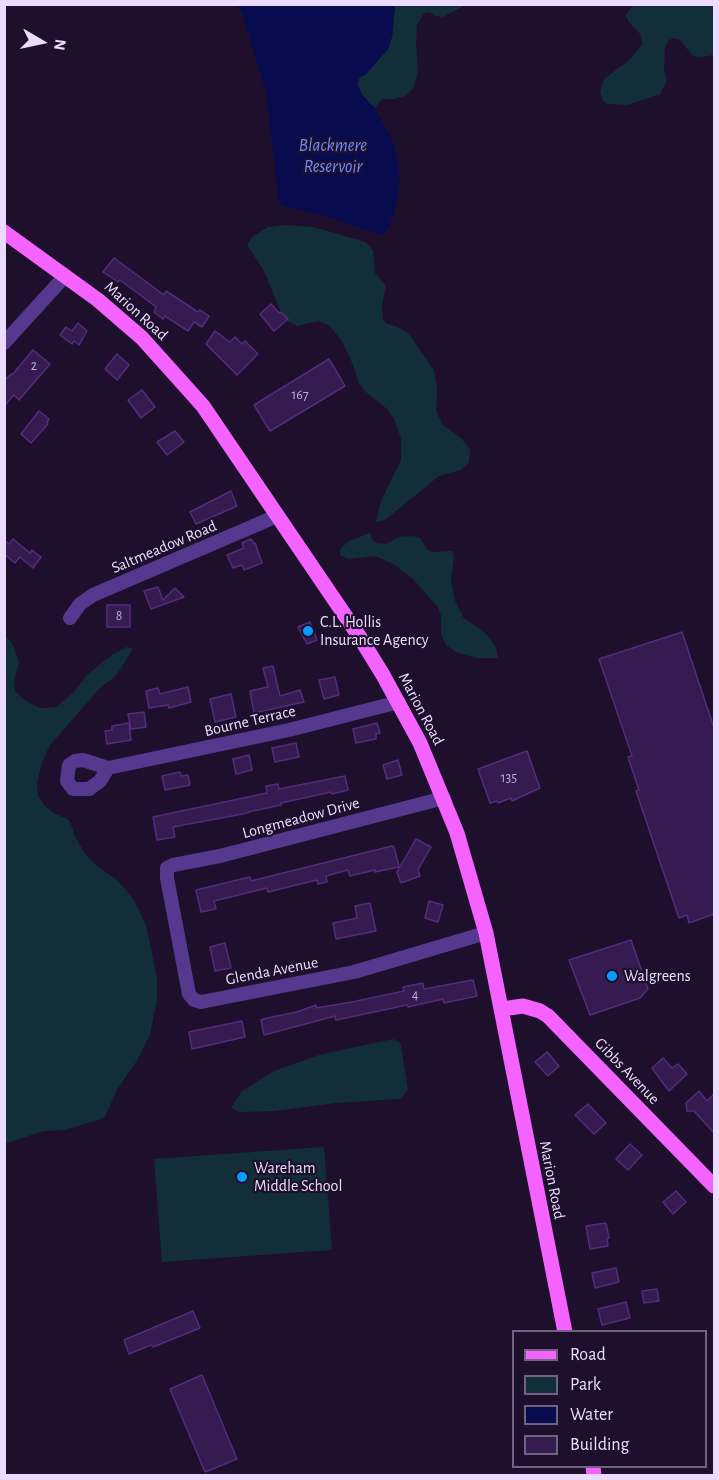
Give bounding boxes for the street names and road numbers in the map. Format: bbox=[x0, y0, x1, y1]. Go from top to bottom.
street label: Marion Road bbox=[100, 277, 172, 345]
street label: Saltmeadow Road bbox=[109, 516, 219, 578]
street label: Marion Road bbox=[394, 670, 448, 748]
street label: Bourne Terrace bbox=[203, 701, 297, 741]
street label: Longmeadow Drive bbox=[240, 793, 362, 843]
street label: Glenda Avenue bbox=[224, 953, 320, 989]
street label: Gibbs Avenue bbox=[591, 1034, 663, 1108]
street label: Marion Road bbox=[535, 1139, 569, 1221]

